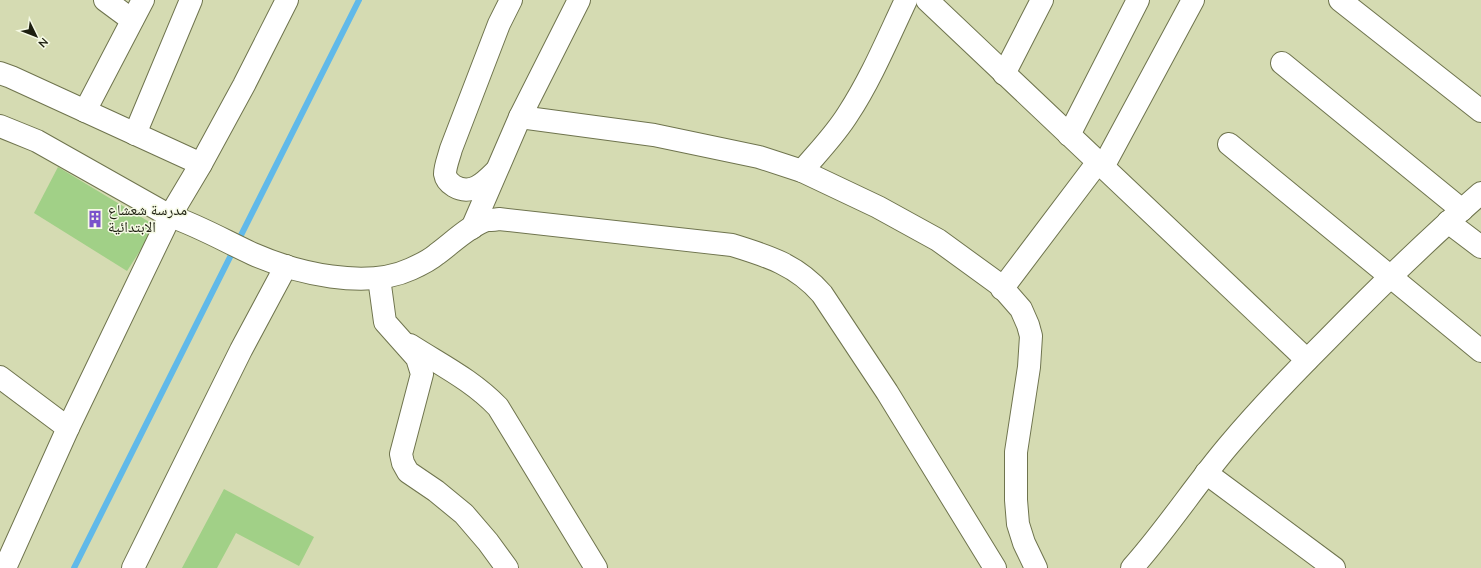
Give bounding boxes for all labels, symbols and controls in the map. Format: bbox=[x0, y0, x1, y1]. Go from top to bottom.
north arrow bbox=[16, 16, 56, 56]
text: N bbox=[35, 35, 51, 51]
place label: مدرسة شعشاع الابتدائية bbox=[108, 200, 187, 236]
building icon: مدرسة شعشاع الابتدائية bbox=[85, 209, 105, 229]

